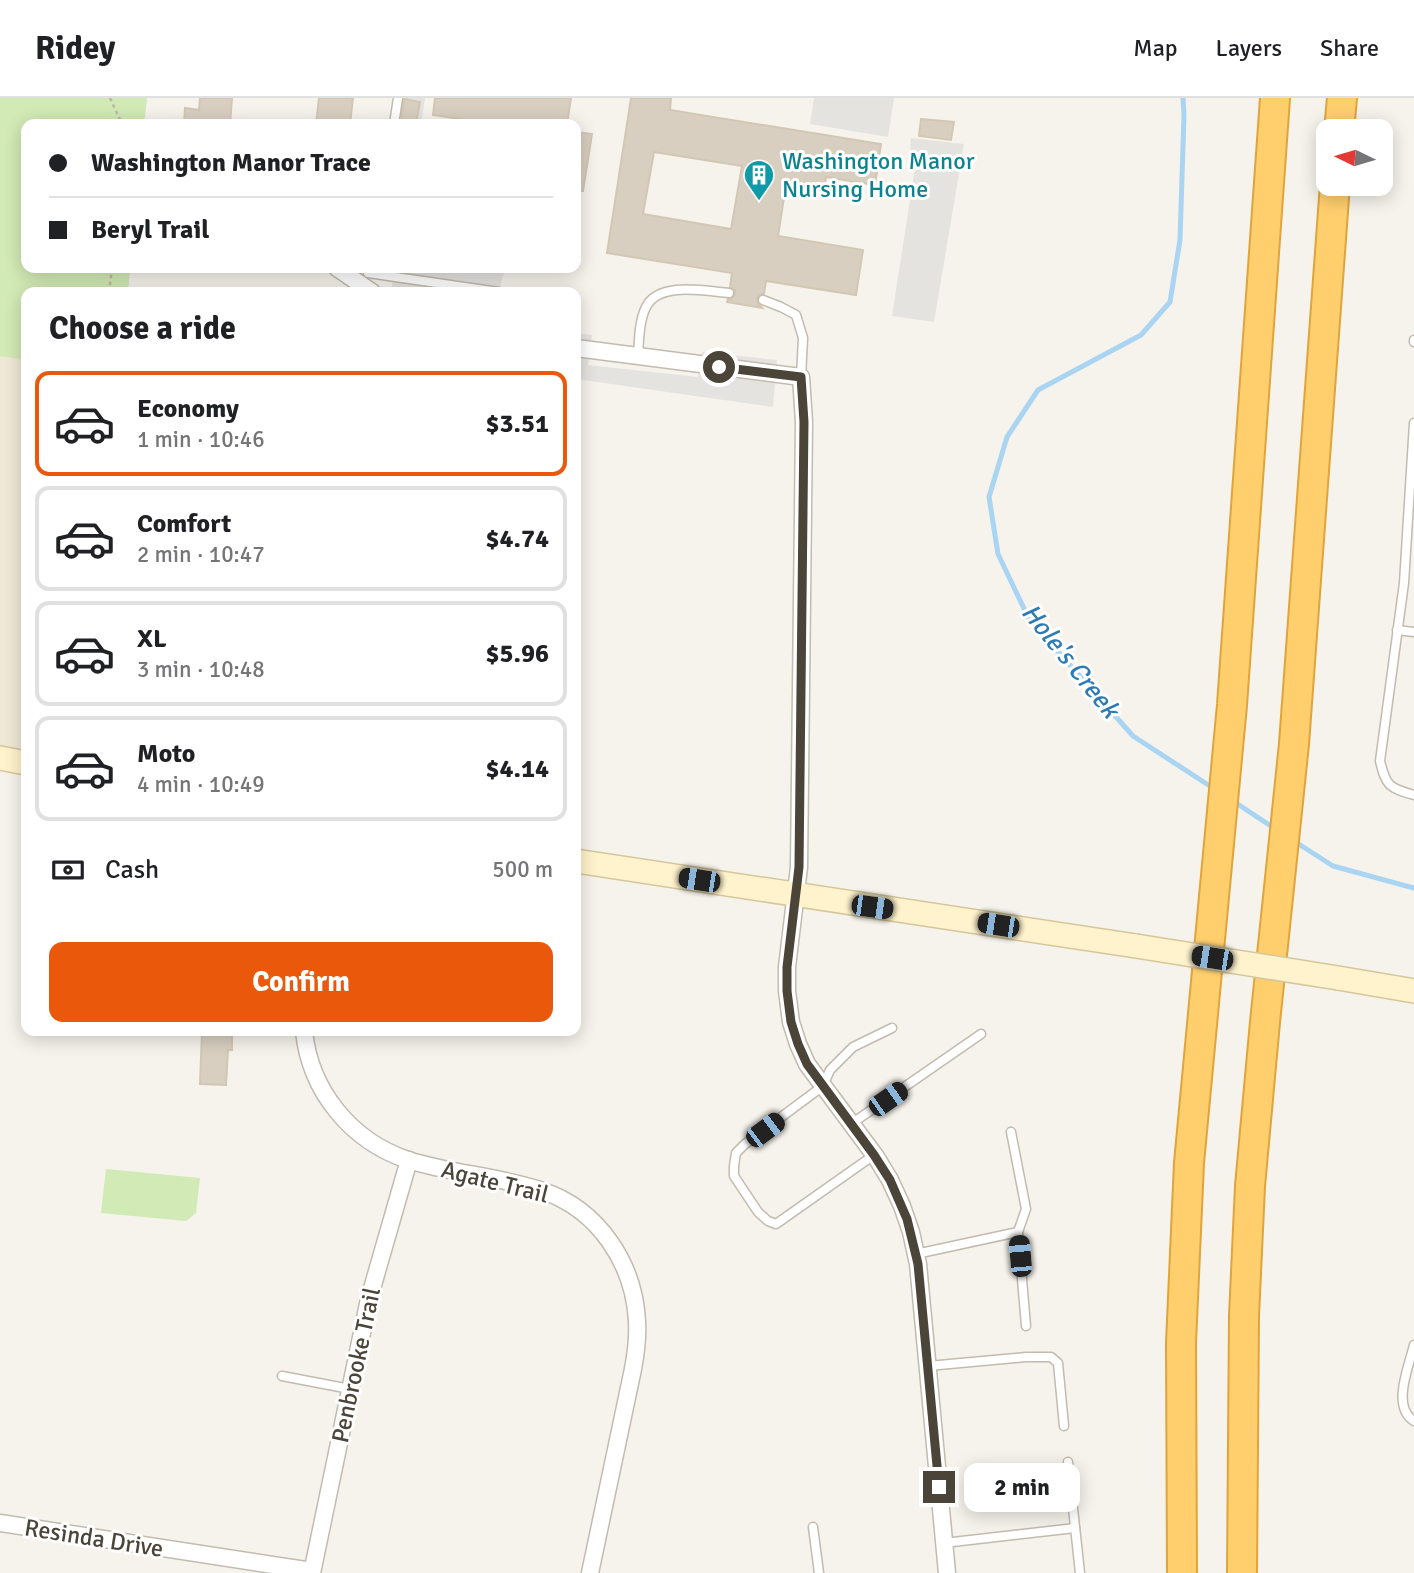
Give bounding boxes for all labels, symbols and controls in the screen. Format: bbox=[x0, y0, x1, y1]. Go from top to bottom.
text: Ridey bbox=[35, 28, 115, 69]
text: Map bbox=[1133, 33, 1178, 63]
text: Layers bbox=[1216, 33, 1282, 63]
text: Share bbox=[1320, 33, 1379, 63]
north arrow bbox=[1316, 119, 1393, 196]
map controls bbox=[1316, 119, 1393, 196]
place label: Washington Manor Nursing Home bbox=[782, 146, 975, 204]
text: Washington Manor Trace bbox=[91, 147, 371, 179]
building icon: Washington Manor Nursing Home bbox=[742, 158, 776, 202]
text: Beryl Trail bbox=[91, 214, 209, 246]
text: Choose a ride bbox=[49, 309, 236, 348]
route start bbox=[703, 351, 735, 383]
icon: car bbox=[53, 392, 116, 455]
text: Economy bbox=[137, 393, 239, 425]
text: $3.51 bbox=[485, 408, 549, 440]
text: 1 min · 10:46 bbox=[137, 425, 265, 454]
icon: car bbox=[53, 507, 116, 570]
text: Comfort bbox=[137, 508, 231, 540]
text: $4.74 bbox=[485, 523, 549, 555]
text: 2 min · 10:47 bbox=[137, 540, 265, 569]
water label: Hole's Creek bbox=[1014, 597, 1127, 726]
icon: car bbox=[53, 622, 116, 685]
text: XL bbox=[137, 623, 167, 655]
text: $5.96 bbox=[485, 638, 549, 670]
text: 3 min · 10:48 bbox=[137, 655, 265, 684]
icon: car bbox=[53, 737, 116, 800]
text: Moto bbox=[137, 738, 195, 770]
text: $4.14 bbox=[485, 753, 549, 785]
text: 4 min · 10:49 bbox=[137, 770, 265, 799]
icon: cash bbox=[49, 851, 87, 889]
text: Cash bbox=[105, 854, 159, 886]
text: 500 m bbox=[492, 855, 553, 884]
car bbox=[677, 866, 722, 894]
car bbox=[850, 894, 895, 920]
car bbox=[976, 911, 1021, 939]
button: Confirm bbox=[49, 942, 553, 1022]
car bbox=[1190, 944, 1235, 972]
car bbox=[865, 1078, 912, 1120]
car bbox=[742, 1109, 789, 1151]
street label: Agate Trail bbox=[438, 1154, 552, 1210]
car bbox=[1008, 1234, 1033, 1278]
street label: Penbrooke Trail bbox=[325, 1285, 387, 1445]
callout: 2 min bbox=[964, 1462, 1079, 1512]
route end bbox=[923, 1471, 955, 1503]
text: 2 min bbox=[994, 1473, 1050, 1502]
street label: Resinda Drive bbox=[22, 1512, 166, 1564]

